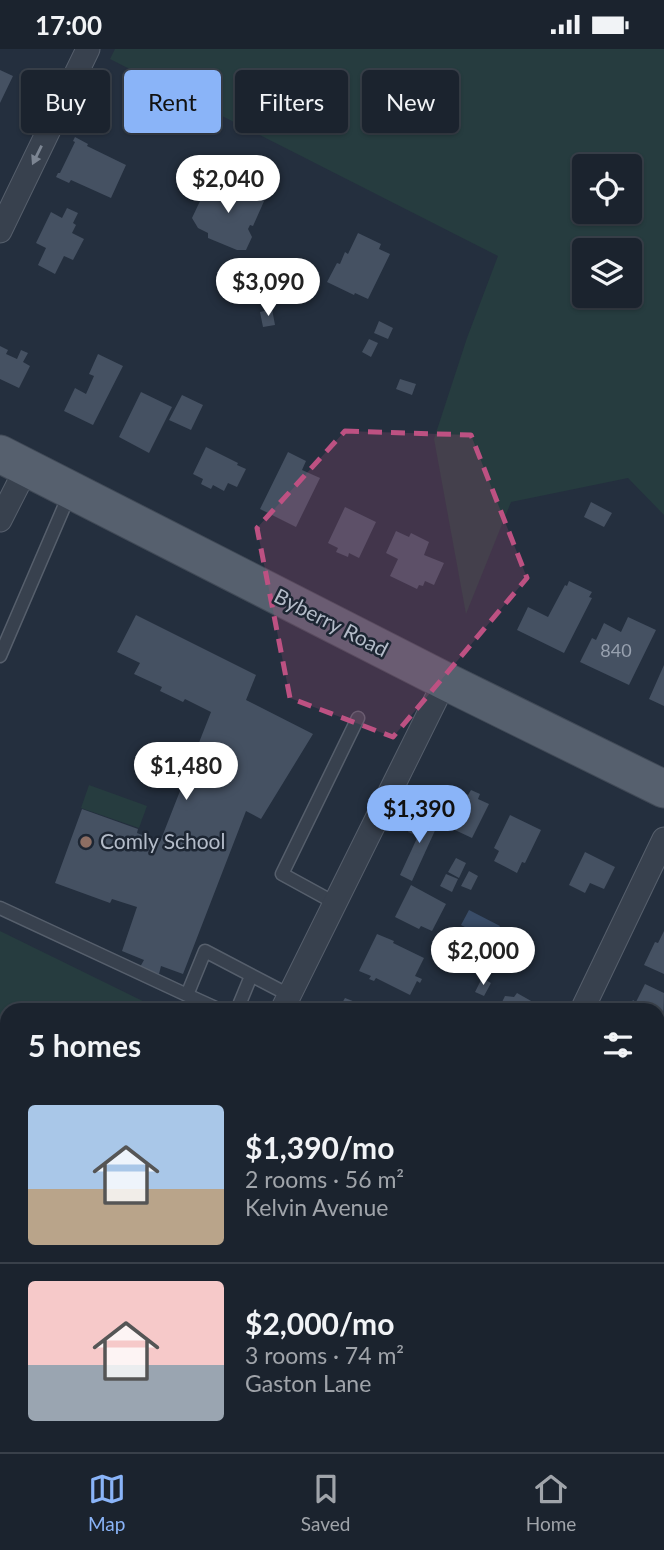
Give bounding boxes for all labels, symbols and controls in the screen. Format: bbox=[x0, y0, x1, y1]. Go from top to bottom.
text: 17:00 bbox=[35, 9, 102, 41]
chip: Buy bbox=[21, 70, 110, 133]
chip: Rent bbox=[124, 70, 221, 133]
chip: Filters bbox=[235, 70, 348, 133]
chip: New bbox=[362, 70, 459, 133]
one-way arrow bbox=[31, 145, 42, 165]
map controls bbox=[572, 154, 642, 308]
button: locate bbox=[572, 154, 642, 224]
pin: $2,040 bbox=[171, 155, 285, 215]
text: $2,040 bbox=[192, 164, 264, 192]
button: layers bbox=[572, 238, 642, 308]
pin: $3,090 bbox=[211, 259, 325, 318]
text: $3,090 bbox=[232, 267, 304, 295]
street label: Byberry Road bbox=[271, 582, 393, 661]
house number: 840 bbox=[600, 639, 632, 661]
pin: $1,480 bbox=[129, 743, 243, 802]
text: $1,480 bbox=[150, 751, 222, 779]
pin: $1,390 bbox=[362, 785, 476, 845]
text: $1,390 bbox=[383, 794, 455, 822]
place label: Comly School bbox=[100, 828, 226, 853]
marker: Comly School bbox=[78, 834, 94, 850]
pin: $2,000 bbox=[426, 927, 540, 987]
text: $2,000 bbox=[447, 936, 519, 964]
icon: filters bbox=[599, 1026, 637, 1064]
text: 5 homes bbox=[28, 1027, 141, 1063]
text: $1,390/mo bbox=[245, 1129, 394, 1165]
icon: home bbox=[84, 1133, 168, 1217]
text: 2 rooms · 56 m² bbox=[245, 1165, 404, 1193]
text: Kelvin Avenue bbox=[245, 1193, 388, 1221]
text: $2,000/mo bbox=[245, 1305, 394, 1341]
icon: home bbox=[84, 1309, 168, 1393]
text: 3 rooms · 74 m² bbox=[245, 1341, 404, 1369]
text: Gaston Lane bbox=[245, 1369, 371, 1397]
tab: Map bbox=[88, 1470, 126, 1535]
tab: Saved bbox=[301, 1470, 350, 1535]
tab: Home bbox=[526, 1470, 576, 1535]

